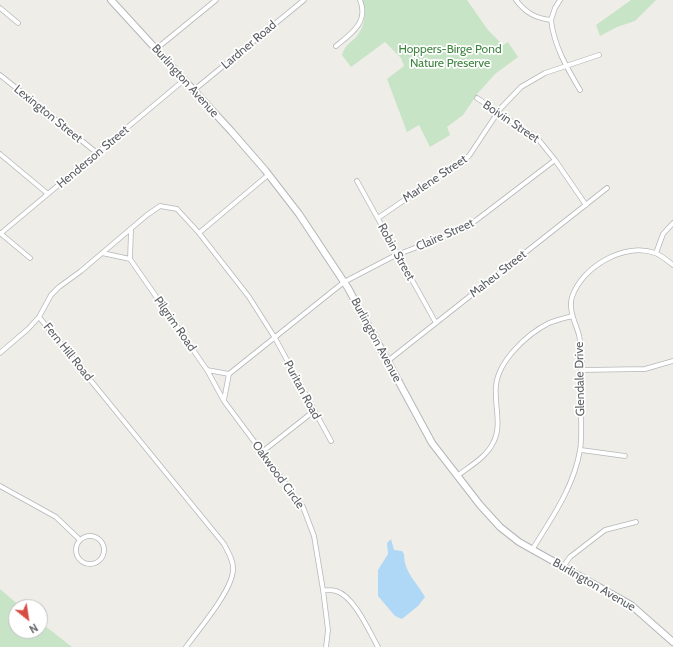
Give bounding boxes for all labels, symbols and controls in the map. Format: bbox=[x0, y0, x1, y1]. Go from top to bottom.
street label: Lardner Road bbox=[219, 18, 279, 72]
street label: Burlington Avenue bbox=[148, 42, 222, 120]
park label: Hoppers-Birge Pond Nature Preserve bbox=[398, 42, 502, 70]
street label: Lexington Street bbox=[11, 82, 85, 146]
street label: Boivin Street bbox=[480, 98, 542, 146]
street label: Henderson Street bbox=[54, 123, 132, 191]
street label: Marlene Street bbox=[400, 152, 470, 206]
street label: Claire Street bbox=[414, 216, 476, 254]
street label: Robin Street bbox=[374, 221, 418, 283]
street label: Maheu Street bbox=[467, 247, 529, 301]
street label: Pilgrim Road bbox=[151, 294, 199, 354]
street label: Burlington Avenue bbox=[348, 295, 404, 385]
street label: Fern Hill Road bbox=[40, 320, 96, 384]
street label: Glendale Drive bbox=[572, 342, 588, 416]
street label: Puritan Road bbox=[280, 358, 324, 422]
street label: Oakwood Circle bbox=[249, 438, 307, 512]
street label: Burlington Avenue bbox=[550, 555, 638, 615]
north arrow bbox=[8, 599, 48, 639]
text: N bbox=[27, 621, 40, 637]

